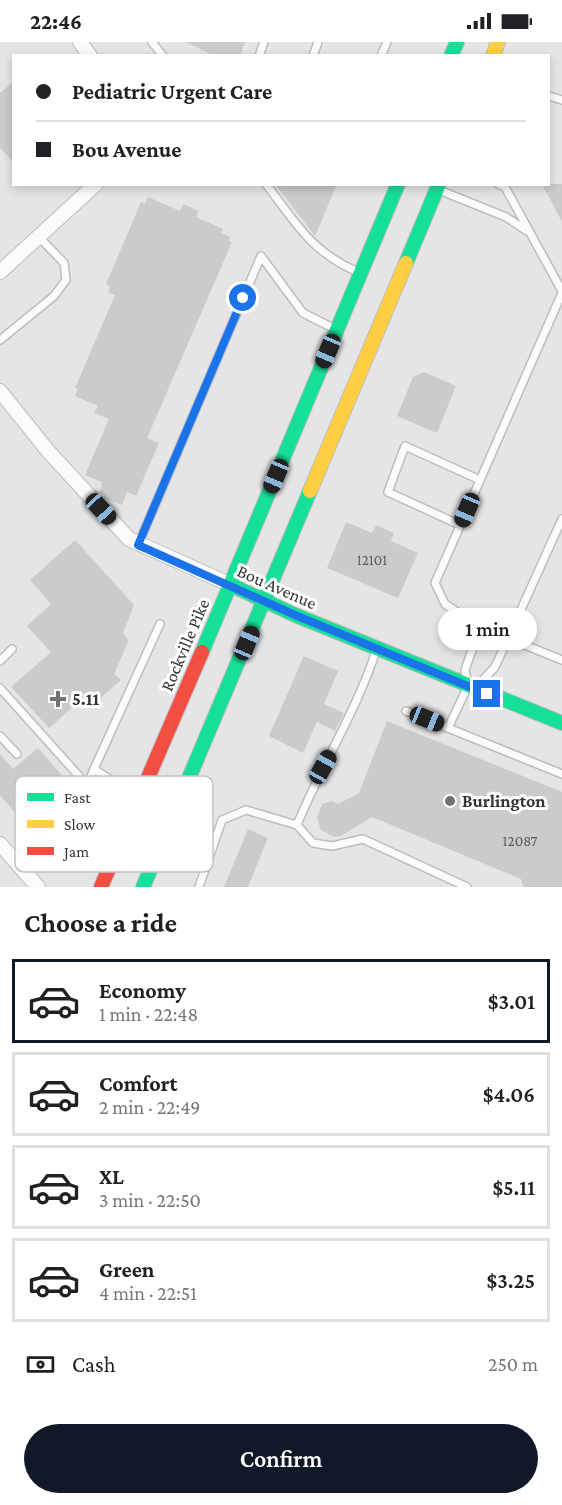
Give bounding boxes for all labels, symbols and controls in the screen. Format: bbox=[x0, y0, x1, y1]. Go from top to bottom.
text: 22:46 bbox=[30, 9, 82, 34]
text: Pediatric Urgent Care bbox=[72, 79, 272, 104]
text: Bou Avenue bbox=[72, 137, 182, 162]
route start bbox=[229, 284, 256, 311]
car bbox=[313, 331, 343, 371]
car bbox=[261, 456, 291, 496]
car bbox=[82, 490, 120, 528]
car bbox=[452, 490, 482, 530]
house number: 12101 bbox=[357, 552, 387, 568]
street label: Bou Avenue bbox=[234, 561, 320, 613]
street label: Rockville Pike bbox=[157, 596, 213, 694]
callout: 1 min bbox=[438, 607, 536, 649]
text: 1 min bbox=[465, 618, 510, 640]
car bbox=[232, 623, 262, 663]
route end bbox=[473, 680, 500, 707]
place label: 5.11 bbox=[72, 689, 99, 709]
marker: 5.11 bbox=[49, 690, 67, 708]
car bbox=[407, 704, 447, 734]
car bbox=[306, 747, 340, 787]
legend bbox=[15, 776, 213, 872]
text: Fast bbox=[64, 789, 91, 806]
place label: Burlington bbox=[462, 791, 546, 811]
marker: Burlington bbox=[443, 794, 457, 808]
text: Slow bbox=[64, 816, 96, 833]
house number: 12087 bbox=[503, 833, 538, 849]
text: Jam bbox=[62, 843, 89, 861]
text: Choose a ride bbox=[24, 908, 177, 938]
icon: car bbox=[27, 974, 81, 1028]
text: Economy bbox=[99, 978, 186, 1003]
text: $3.01 bbox=[488, 989, 535, 1014]
text: 1 min · 22:48 bbox=[99, 1003, 198, 1025]
icon: car bbox=[27, 1067, 81, 1121]
text: Comfort bbox=[99, 1071, 177, 1096]
text: $4.06 bbox=[483, 1082, 535, 1107]
text: 2 min · 22:49 bbox=[99, 1096, 200, 1118]
icon: car bbox=[27, 1160, 81, 1214]
text: XL bbox=[99, 1164, 124, 1189]
text: $5.11 bbox=[492, 1175, 535, 1200]
text: 3 min · 22:50 bbox=[99, 1189, 201, 1211]
icon: car bbox=[27, 1253, 81, 1307]
text: Green bbox=[99, 1257, 155, 1282]
text: $3.25 bbox=[487, 1268, 535, 1293]
text: 4 min · 22:51 bbox=[99, 1282, 197, 1304]
icon: cash bbox=[24, 1348, 57, 1381]
text: Cash bbox=[72, 1352, 116, 1377]
text: 250 m bbox=[488, 1353, 538, 1375]
button: Confirm bbox=[24, 1424, 538, 1493]

